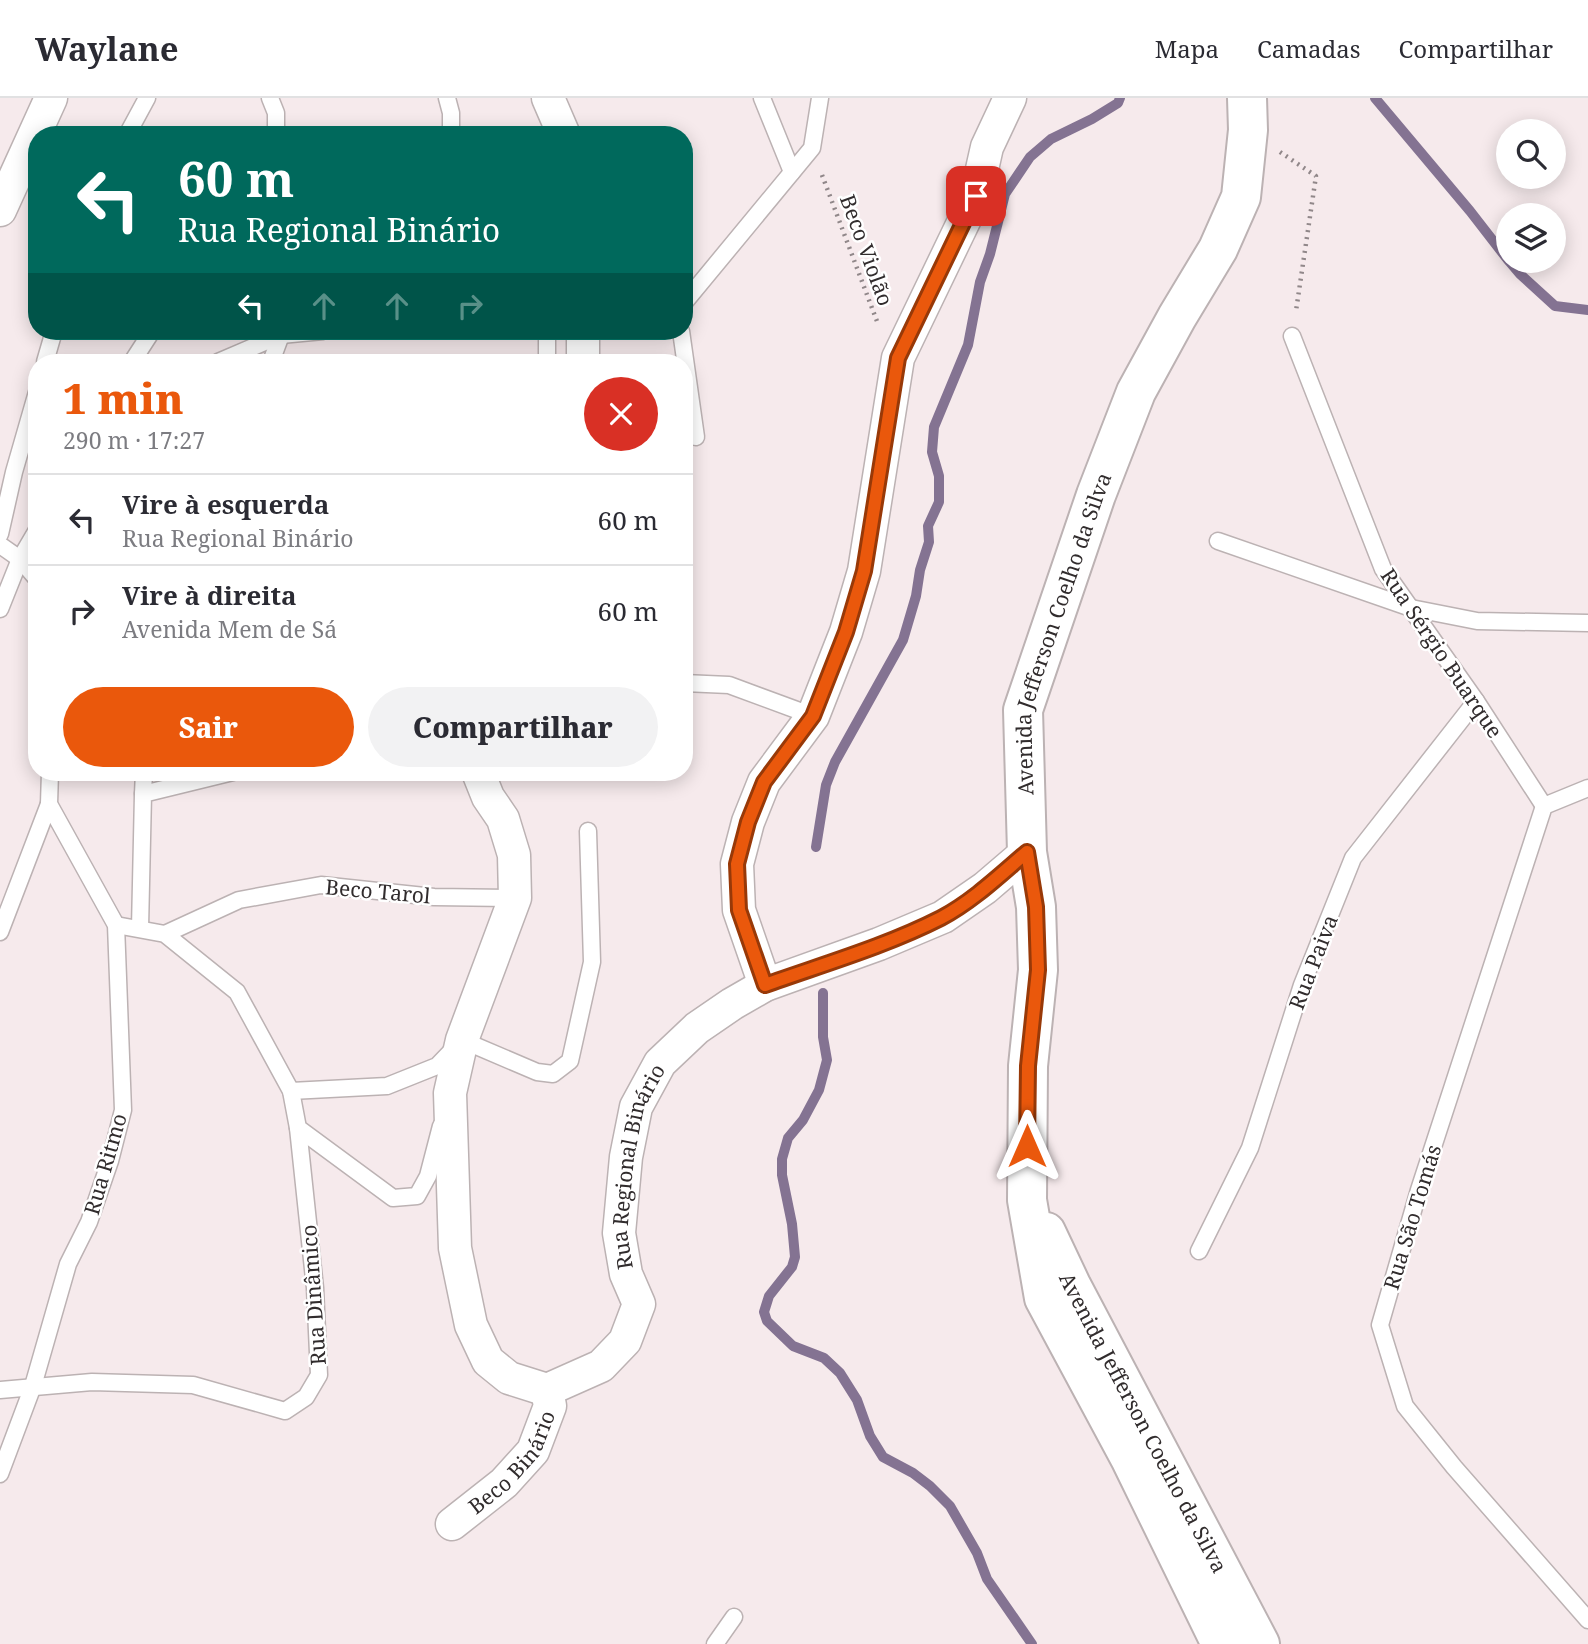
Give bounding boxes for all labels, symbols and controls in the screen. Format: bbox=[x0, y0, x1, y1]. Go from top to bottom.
text: Waylane bbox=[35, 26, 179, 71]
text: Mapa bbox=[1155, 32, 1219, 65]
text: Camadas bbox=[1257, 32, 1361, 65]
text: Compartilhar bbox=[1399, 32, 1553, 65]
map controls bbox=[1496, 119, 1566, 273]
button: search bbox=[1496, 119, 1566, 189]
text: 60 m bbox=[178, 145, 294, 211]
icon: left bbox=[63, 154, 154, 245]
pin bbox=[946, 166, 1006, 226]
icon: arrive bbox=[957, 177, 995, 215]
street label: Beco Violão bbox=[834, 191, 900, 309]
button: layers bbox=[1496, 203, 1566, 273]
text: Rua Regional Binário bbox=[178, 208, 500, 251]
icon: left bbox=[232, 287, 270, 325]
icon: ahead bbox=[305, 287, 343, 325]
icon: ahead bbox=[378, 287, 416, 325]
icon: right bbox=[451, 287, 489, 325]
text: 1 min bbox=[63, 369, 184, 426]
button: close bbox=[584, 377, 658, 451]
text: 290 m · 17:27 bbox=[63, 424, 205, 456]
street label: Avenida Jefferson Coelho da Silva bbox=[1009, 468, 1117, 796]
text: Vire à esquerda bbox=[122, 486, 329, 522]
icon: left bbox=[63, 501, 101, 539]
text: 60 m bbox=[598, 502, 658, 538]
text: Rua Regional Binário bbox=[122, 522, 354, 554]
street label: Rua Sérgio Buarque bbox=[1375, 563, 1509, 743]
text: Vire à direita bbox=[122, 577, 297, 613]
icon: right bbox=[63, 592, 101, 630]
text: 60 m bbox=[598, 593, 658, 629]
text: Avenida Mem de Sá bbox=[122, 613, 337, 645]
button: Sair bbox=[63, 687, 354, 767]
button: Compartilhar bbox=[368, 687, 658, 767]
street label: Beco Tarol bbox=[324, 872, 432, 910]
street label: Rua Paiva bbox=[1282, 910, 1344, 1014]
street label: Rua Regional Binário bbox=[605, 1059, 671, 1272]
position arrow bbox=[990, 1109, 1064, 1183]
street label: Rua Ritmo bbox=[77, 1110, 133, 1218]
street label: Rua São Tomás bbox=[1377, 1141, 1447, 1293]
street label: Rua Dinâmico bbox=[294, 1224, 332, 1366]
street label: Avenida Jefferson Coelho da Silva bbox=[1053, 1268, 1234, 1577]
street label: Beco Binário bbox=[462, 1406, 561, 1520]

